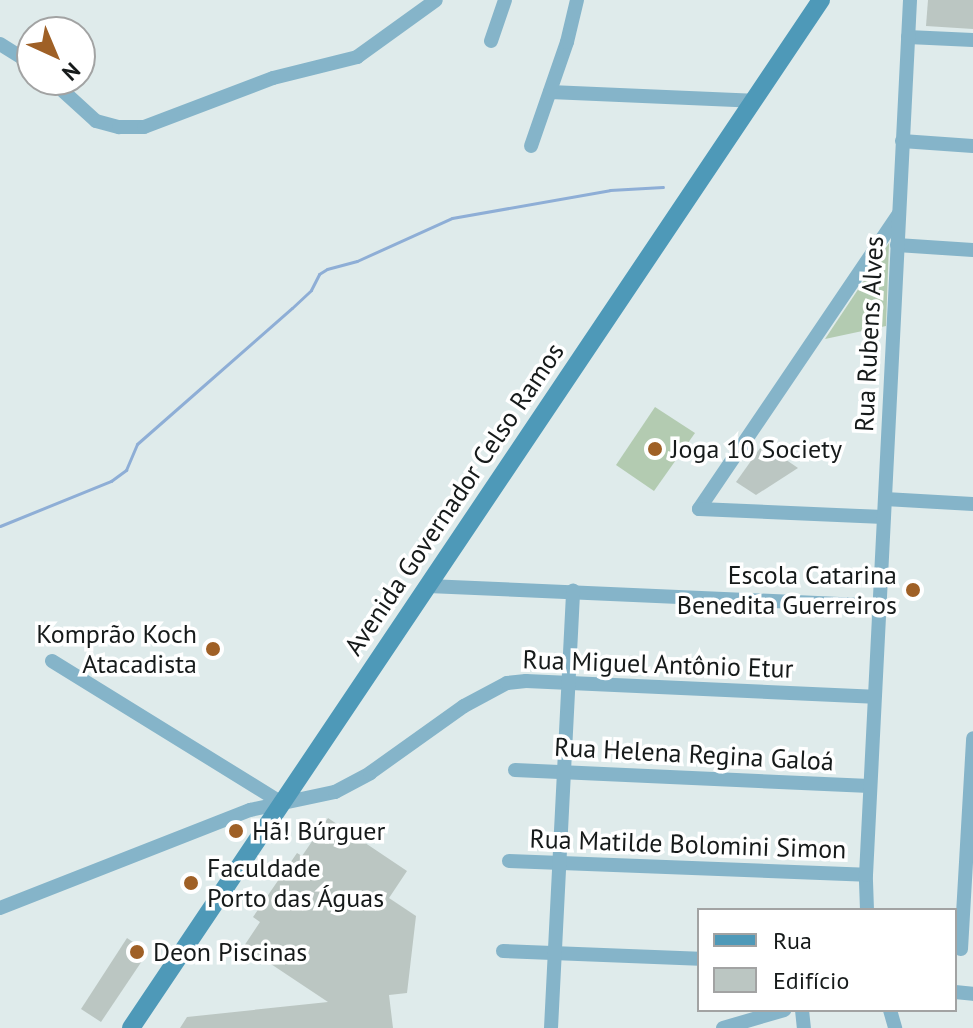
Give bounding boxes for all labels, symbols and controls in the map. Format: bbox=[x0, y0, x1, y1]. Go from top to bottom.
north arrow bbox=[16, 16, 96, 96]
text: N bbox=[56, 57, 86, 87]
street label: Rua Rubens Alves bbox=[848, 235, 890, 433]
street label: Avenida Governador Celso Ramos bbox=[338, 337, 570, 661]
place label: Joga 10 Society bbox=[671, 433, 842, 465]
marker: Joga 10 Society bbox=[646, 440, 664, 458]
place label: Escola Catarina Benedita Guerreiros bbox=[677, 559, 897, 620]
marker: Escola Catarina Benedita Guerreiros bbox=[904, 581, 922, 599]
place label: Komprão Koch Atacadista bbox=[36, 618, 197, 680]
marker: Komprão Koch Atacadista bbox=[204, 640, 222, 658]
street label: Rua Miguel Antônio Etur bbox=[522, 644, 794, 684]
street label: Rua Helena Regina Galoá bbox=[553, 731, 835, 777]
place label: Hã! Búrguer bbox=[252, 815, 385, 847]
marker: Hã! Búrguer bbox=[227, 822, 245, 840]
street label: Rua Matilde Bolomini Simon bbox=[529, 823, 847, 865]
place label: Faculdade Porto das Águas bbox=[207, 852, 385, 914]
marker: Faculdade Porto das Águas bbox=[182, 874, 200, 892]
legend bbox=[697, 908, 957, 1012]
text: Rua bbox=[773, 925, 812, 956]
place label: Deon Piscinas bbox=[153, 936, 307, 968]
marker: Deon Piscinas bbox=[128, 943, 146, 961]
text: Edifício bbox=[773, 965, 849, 996]

